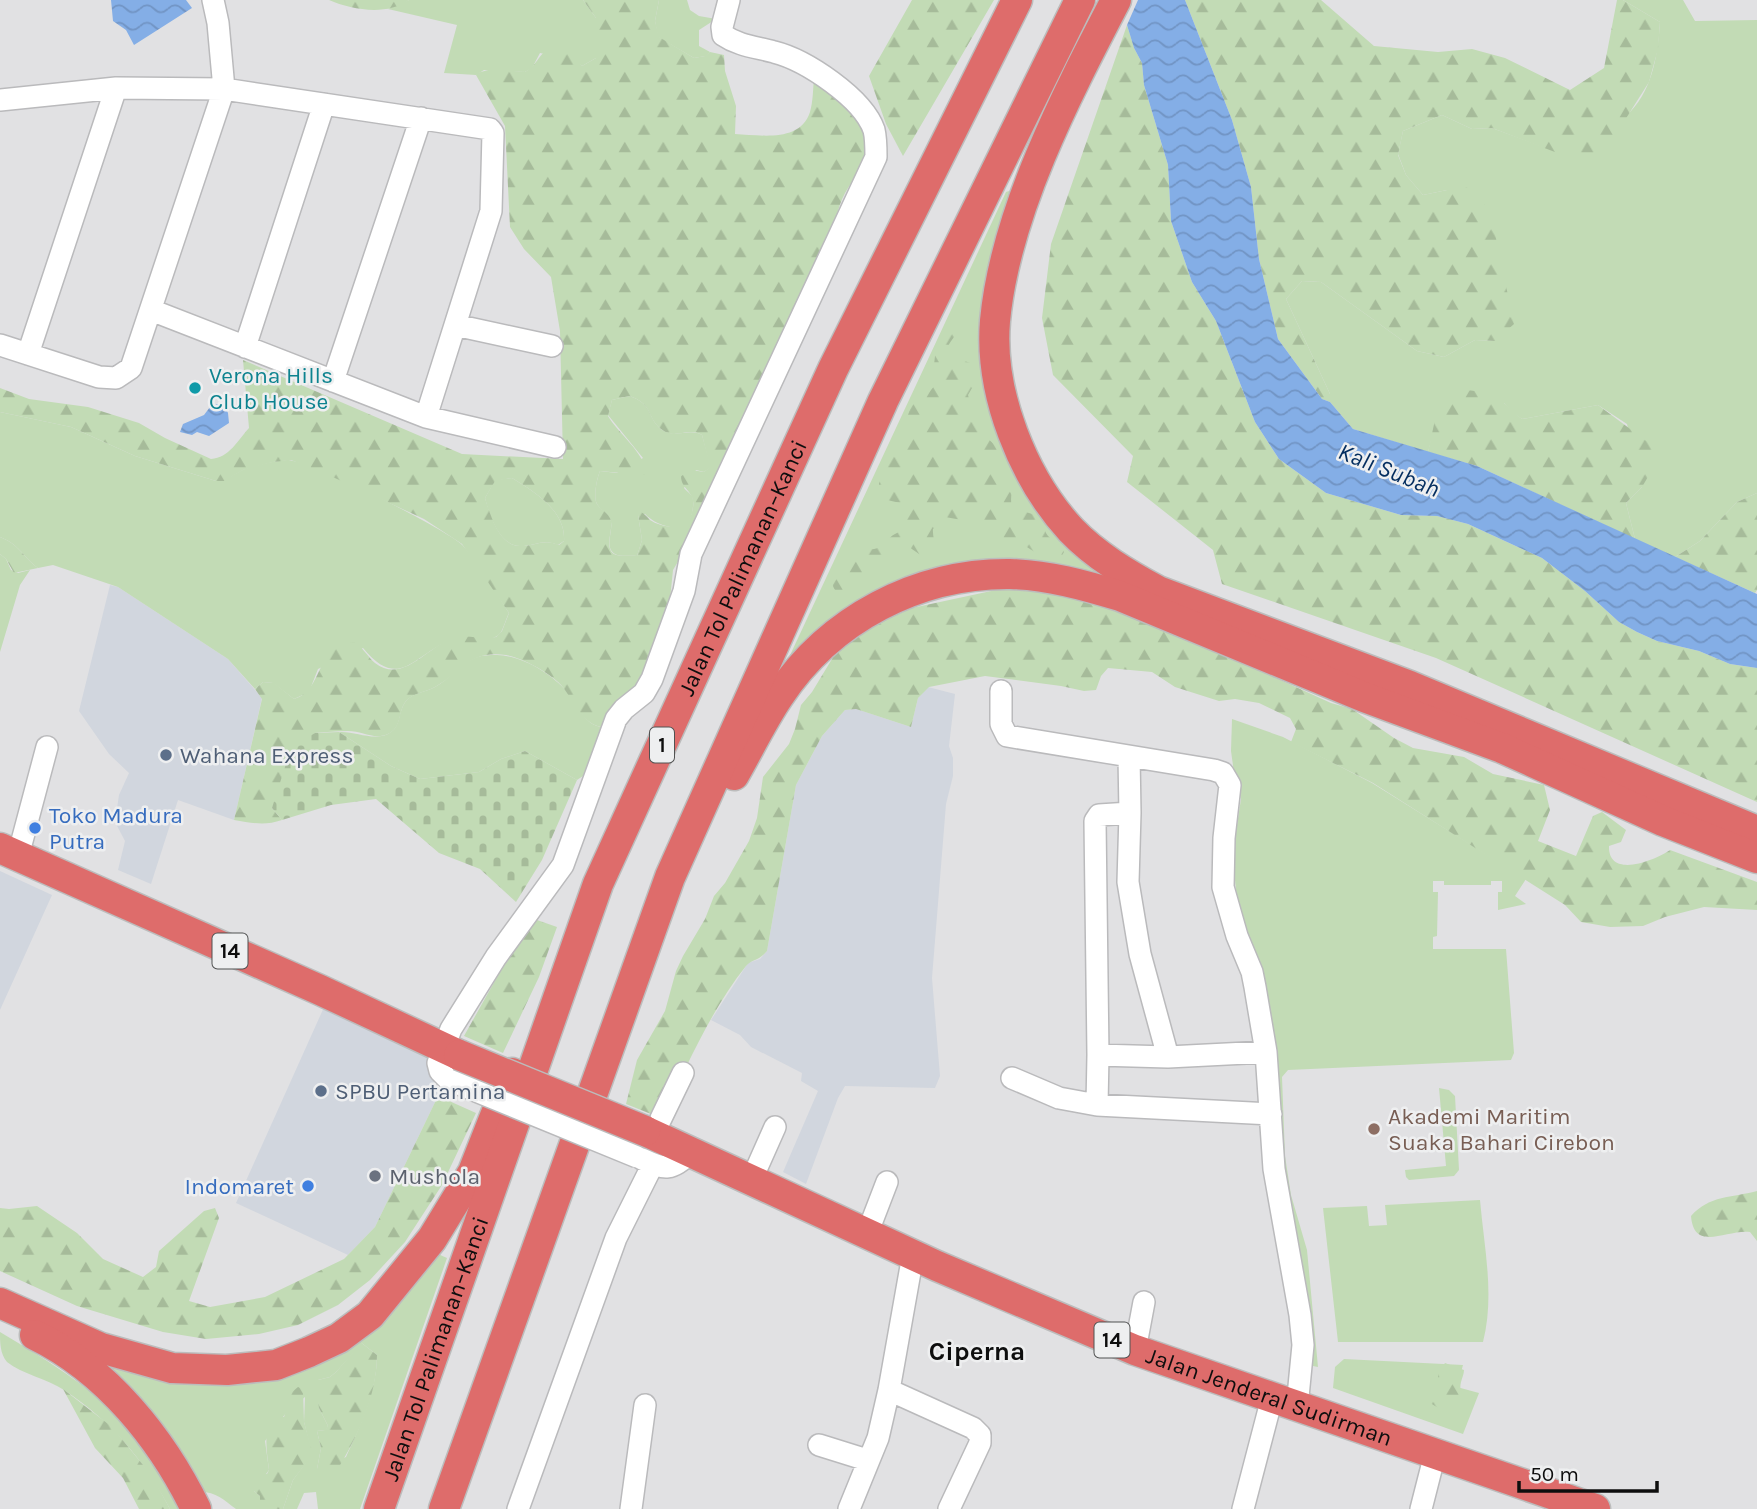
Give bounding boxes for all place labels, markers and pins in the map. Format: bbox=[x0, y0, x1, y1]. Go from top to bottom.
place label: Verona Hills Club House bbox=[209, 362, 333, 415]
marker: Verona Hills Club House bbox=[187, 380, 203, 396]
place label: Wahana Express bbox=[180, 742, 353, 769]
marker: Wahana Express bbox=[158, 747, 174, 763]
place label: Toko Madura Putra bbox=[49, 802, 183, 855]
marker: Toko Madura Putra bbox=[27, 820, 43, 836]
place label: SPBU Pertamina bbox=[335, 1078, 506, 1105]
marker: SPBU Pertamina bbox=[313, 1083, 329, 1099]
place label: Akademi Maritim Suaka Bahari Cirebon bbox=[1388, 1103, 1615, 1156]
marker: Akademi Maritim Suaka Bahari Cirebon bbox=[1366, 1121, 1382, 1137]
place label: Mushola bbox=[389, 1163, 480, 1190]
marker: Mushola bbox=[367, 1168, 383, 1184]
place label: Indomaret bbox=[185, 1173, 294, 1200]
marker: Indomaret bbox=[300, 1178, 316, 1194]

